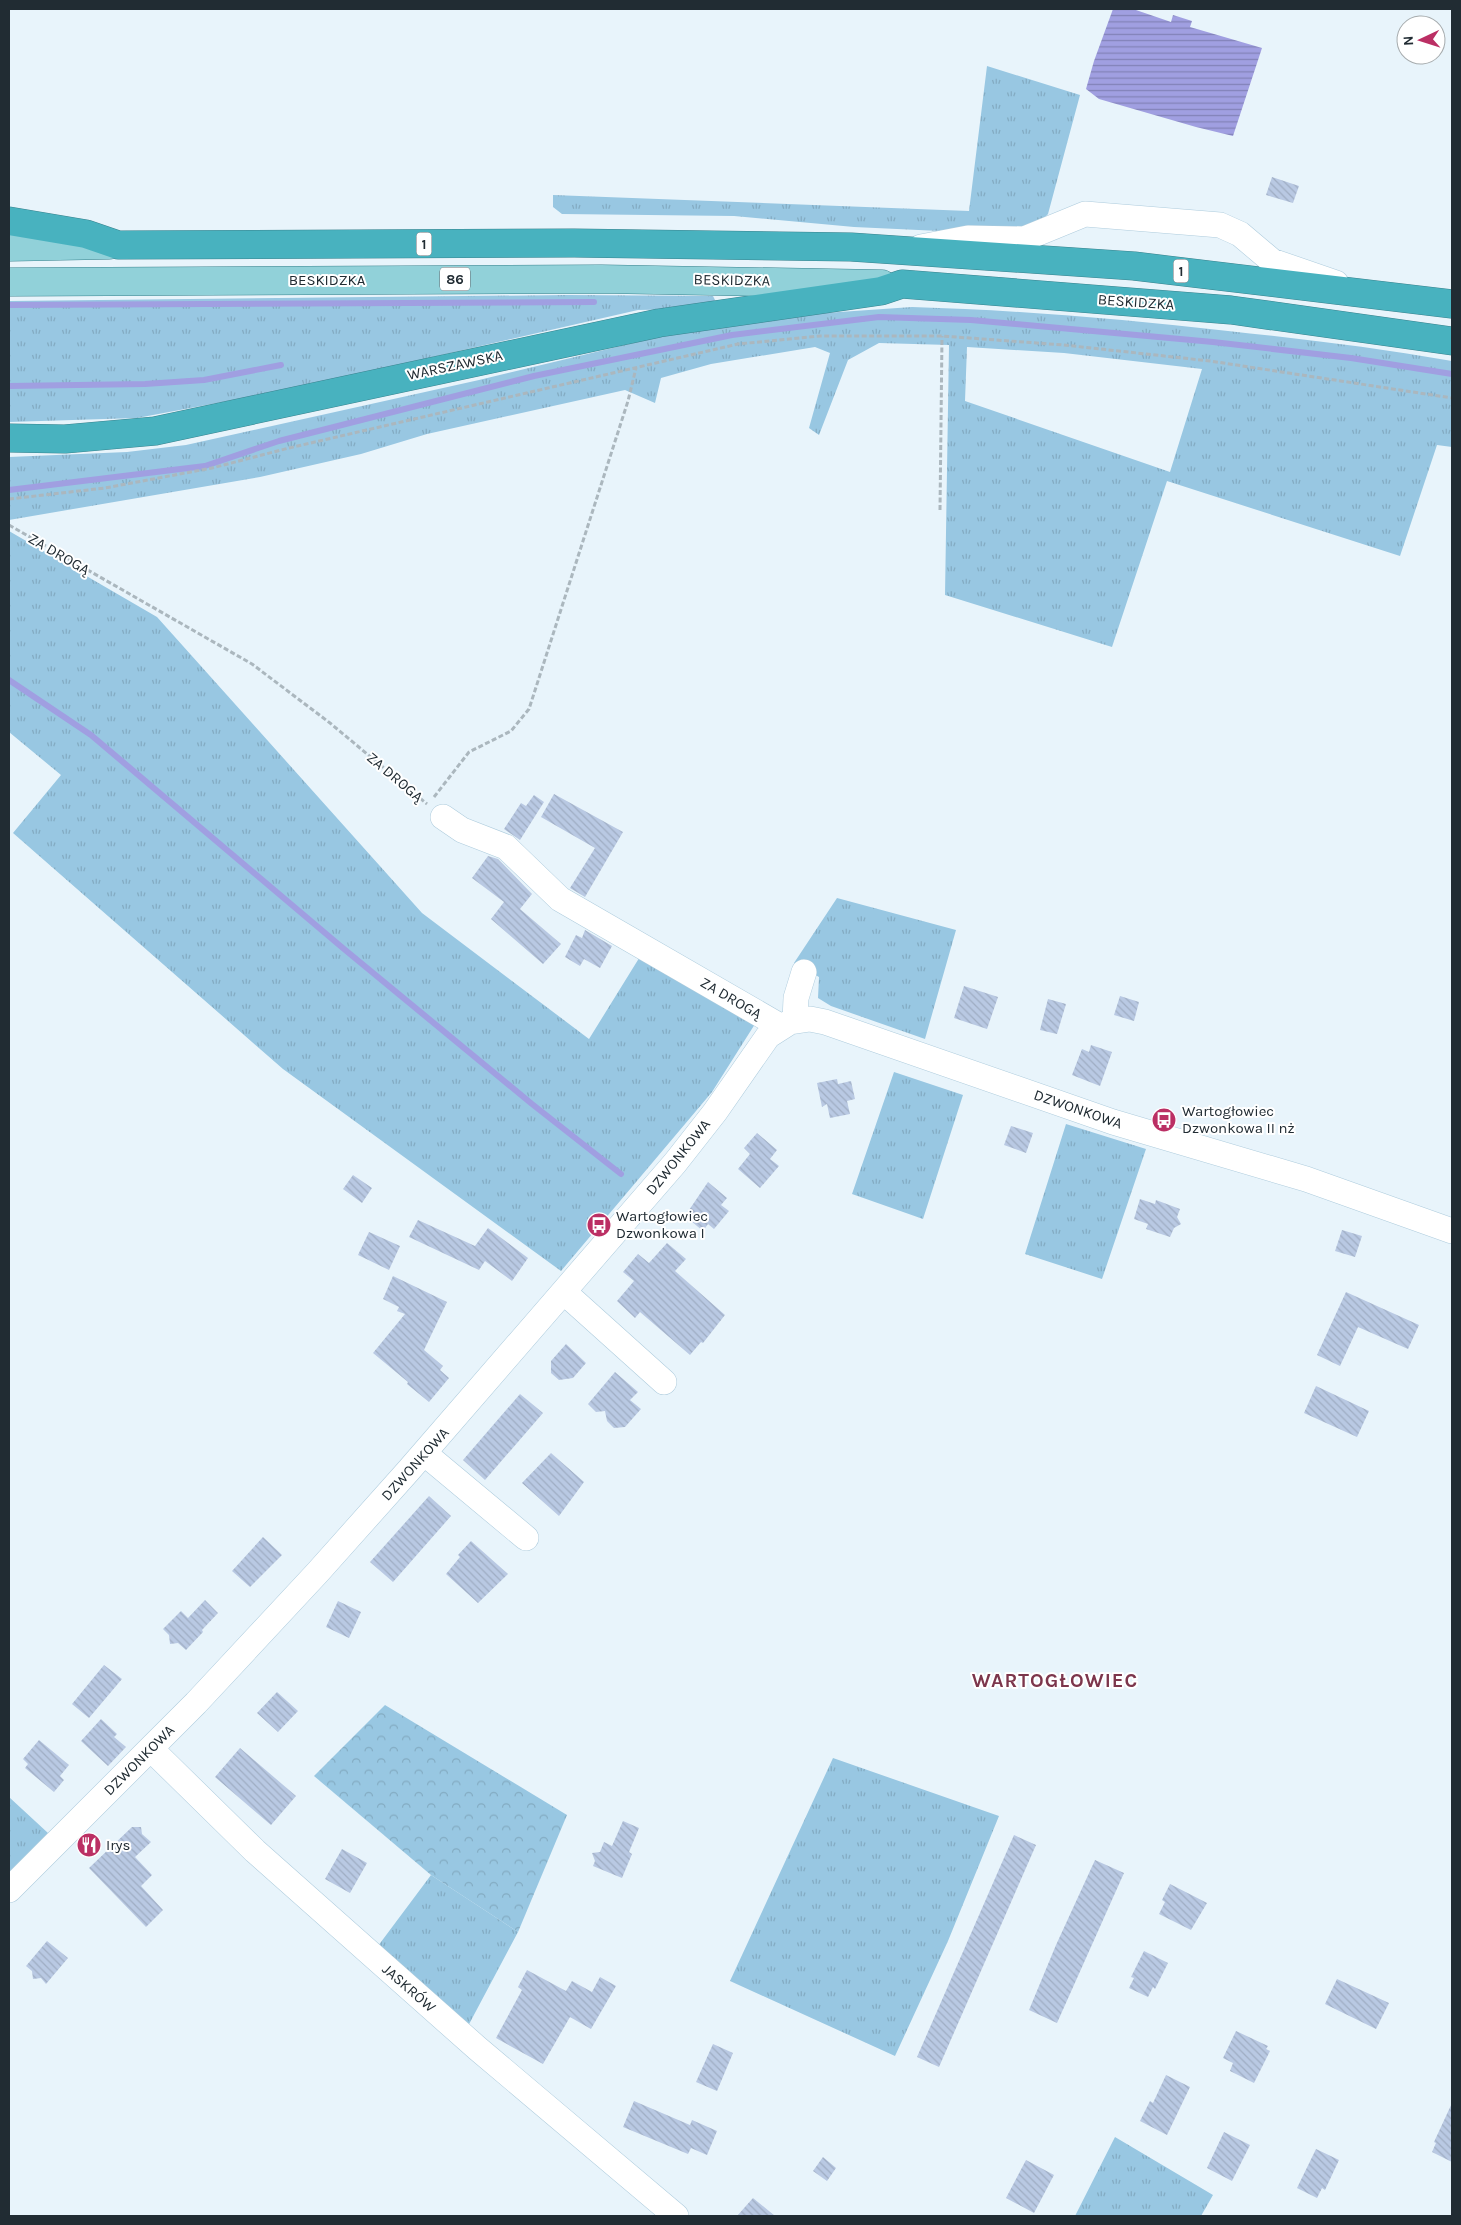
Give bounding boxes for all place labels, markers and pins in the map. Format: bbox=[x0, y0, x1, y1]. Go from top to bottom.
place label: Wartogłowiec Dzwonkowa II nż bbox=[1182, 1102, 1295, 1137]
bus stop icon: Wartogłowiec Dzwonkowa II nż bbox=[1151, 1107, 1177, 1133]
place label: Wartogłowiec Dzwonkowa I bbox=[616, 1207, 708, 1242]
bus stop icon: Wartogłowiec Dzwonkowa I bbox=[586, 1212, 612, 1238]
restaurant icon: Irys bbox=[76, 1832, 102, 1858]
place label: Irys bbox=[106, 1836, 131, 1854]

